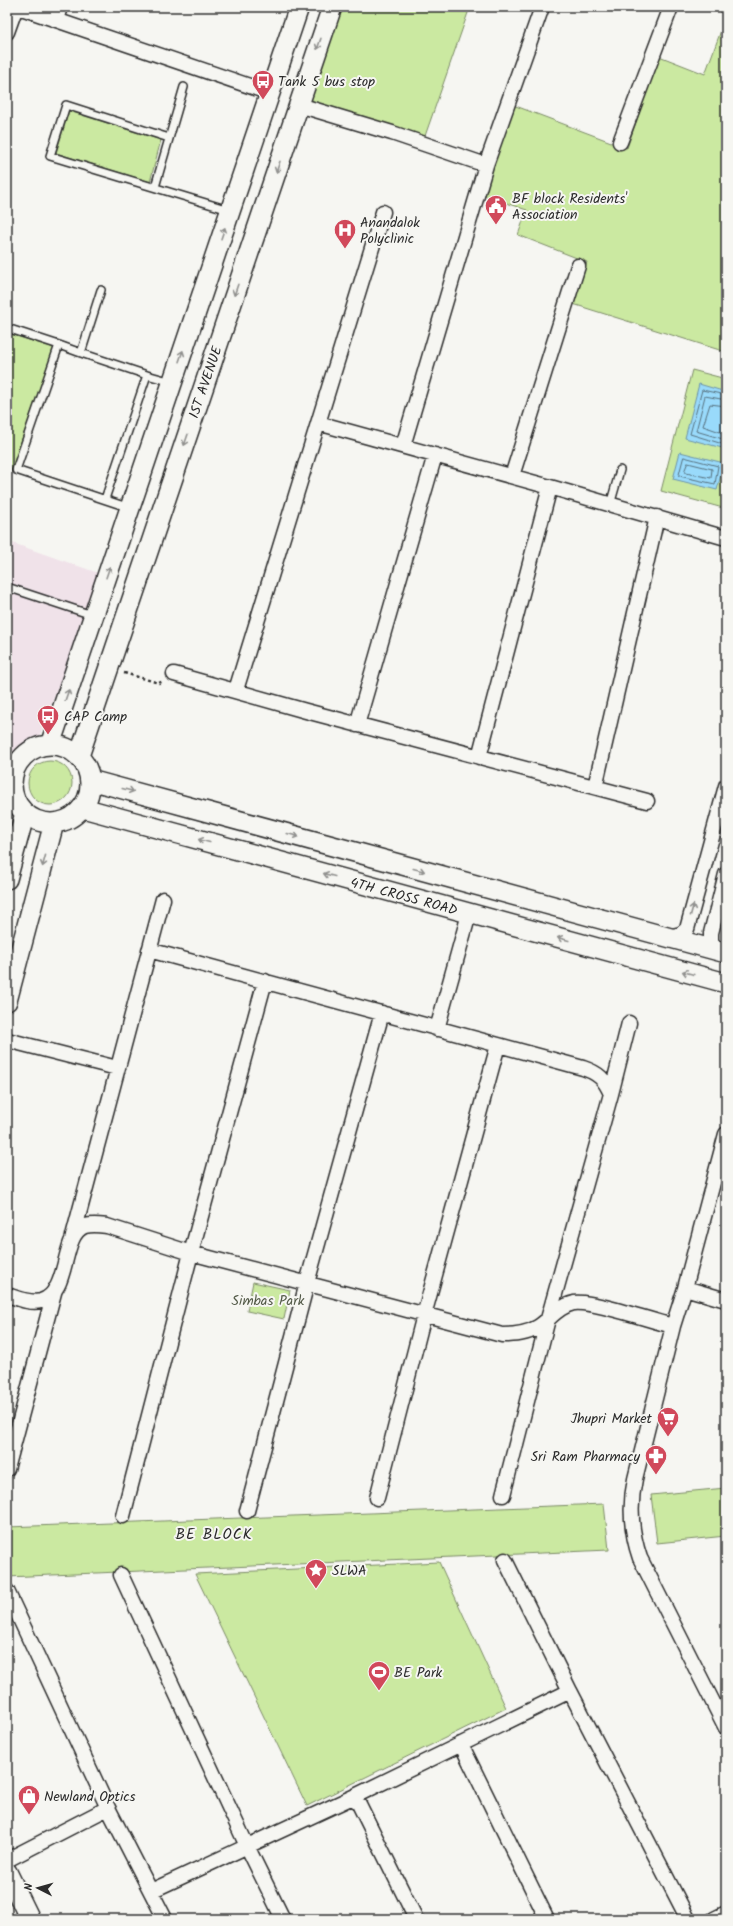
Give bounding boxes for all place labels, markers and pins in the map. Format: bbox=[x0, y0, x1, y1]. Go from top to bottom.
bus stop icon: Tank 5 bus stop bbox=[250, 68, 276, 101]
place label: Tank 5 bus stop bbox=[278, 71, 375, 93]
place label: BF block Residents' Association bbox=[512, 188, 628, 226]
public building icon: BF block Residents' Association bbox=[483, 193, 509, 226]
place label: Anandalok Polyclinic bbox=[360, 212, 420, 250]
hospital icon: Anandalok Polyclinic bbox=[332, 217, 358, 250]
bus stop icon: CAP Camp bbox=[35, 703, 61, 736]
place label: CAP Camp bbox=[64, 706, 127, 728]
supermarket icon: Jhupri Market bbox=[655, 1405, 681, 1438]
place label: Jhupri Market bbox=[570, 1408, 653, 1430]
pharmacy icon: Sri Ram Pharmacy bbox=[643, 1443, 669, 1476]
place label: Sri Ram Pharmacy bbox=[531, 1446, 640, 1468]
place icon: SLWA bbox=[303, 1557, 329, 1590]
place label: SLWA bbox=[332, 1560, 367, 1582]
sports icon: BE Park bbox=[366, 1659, 392, 1692]
place label: BE Park bbox=[394, 1662, 443, 1684]
shop icon: Newland Optics bbox=[16, 1783, 42, 1816]
place label: Newland Optics bbox=[44, 1786, 136, 1808]

